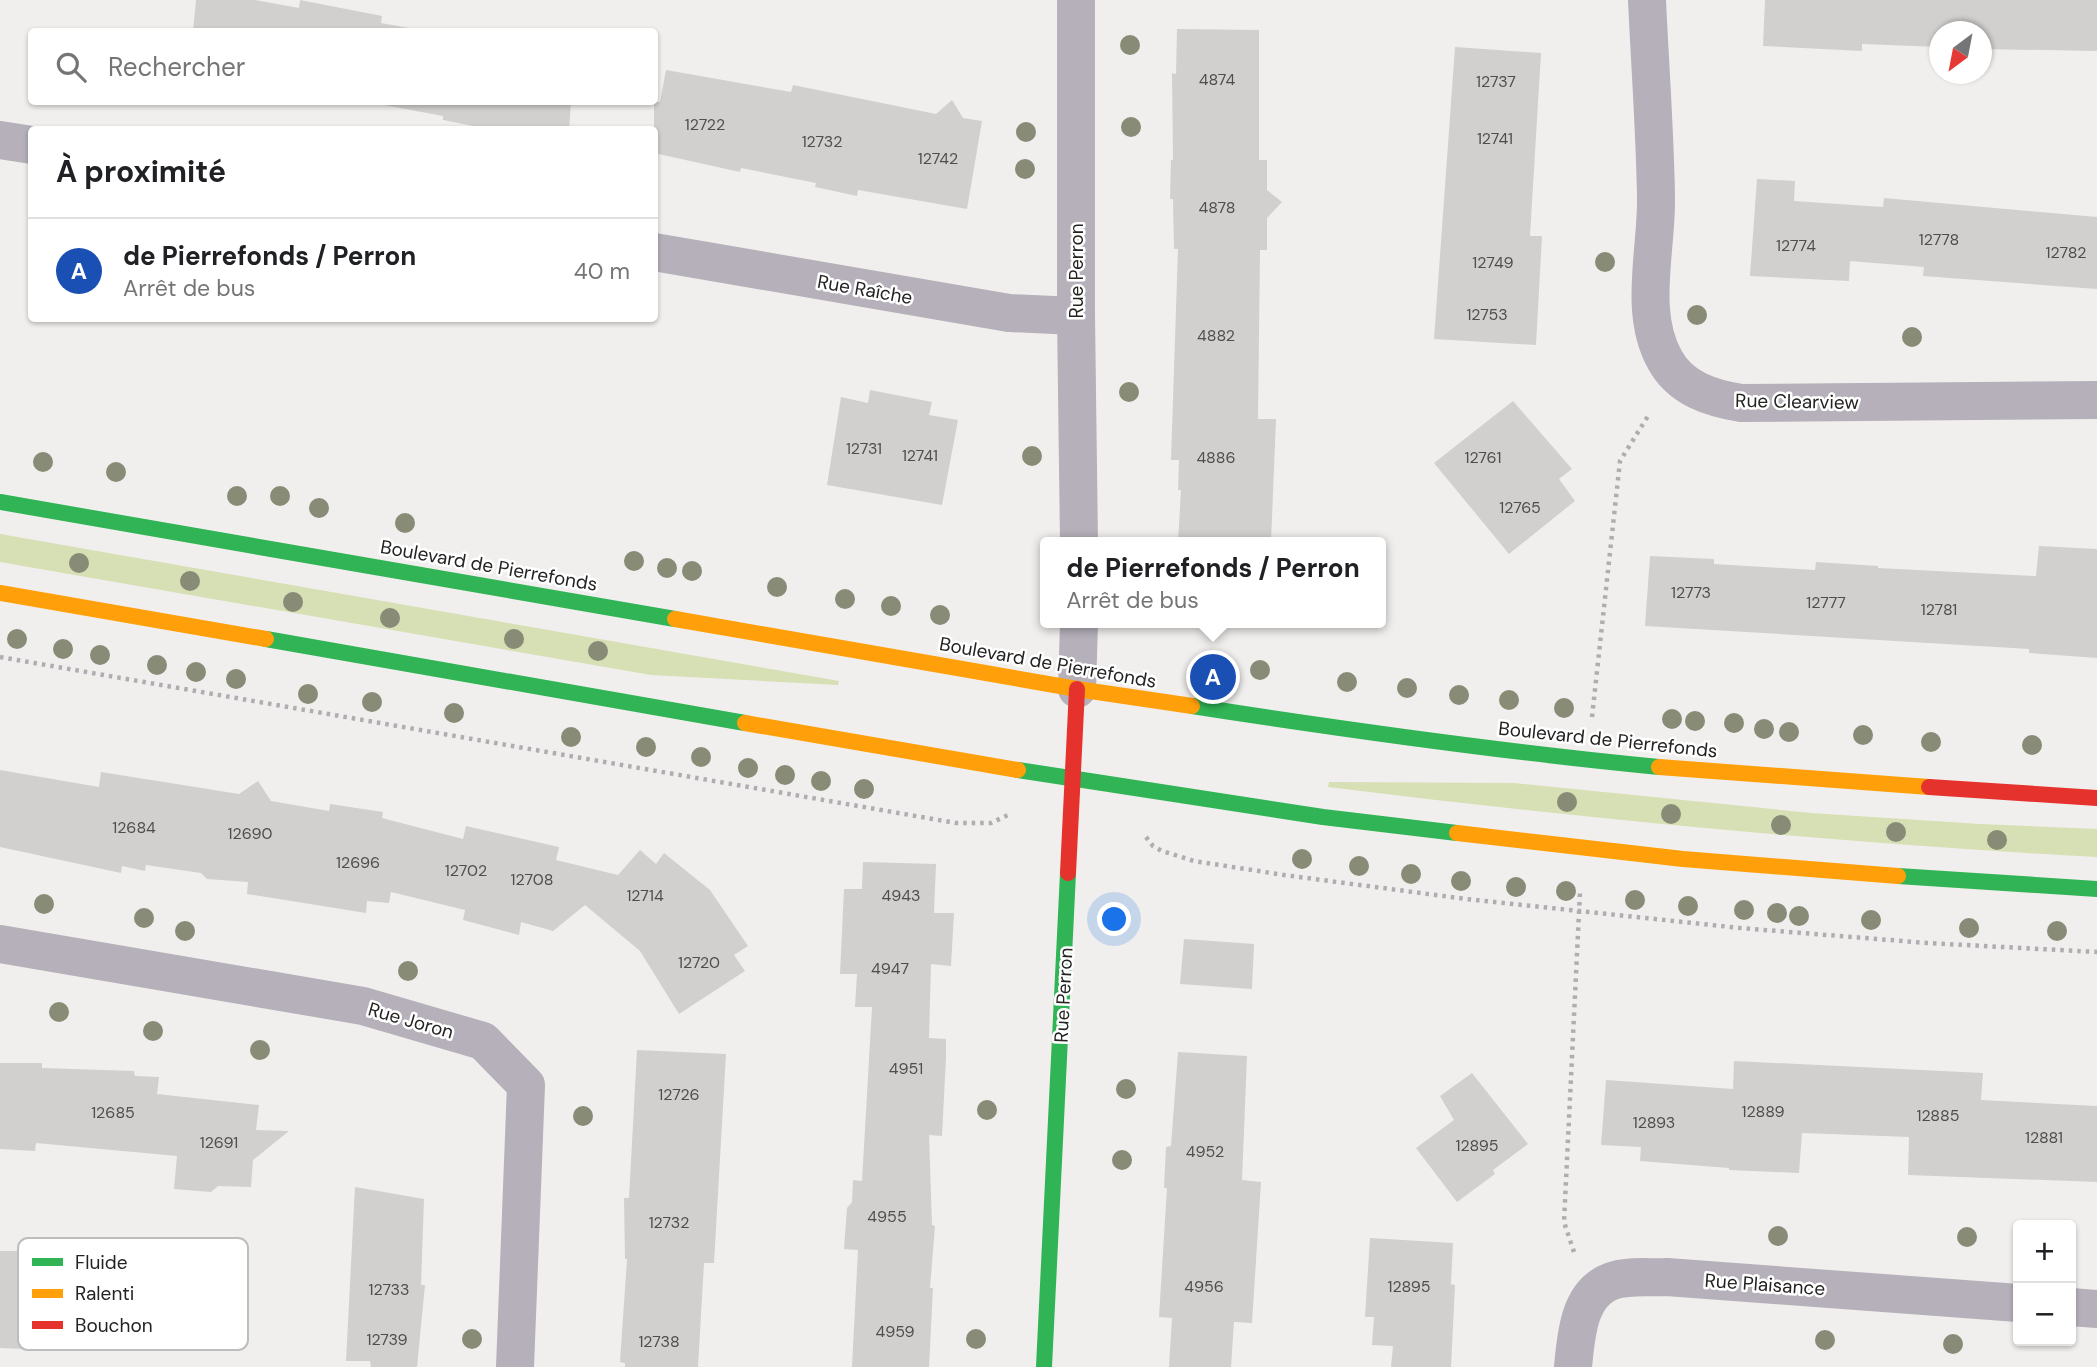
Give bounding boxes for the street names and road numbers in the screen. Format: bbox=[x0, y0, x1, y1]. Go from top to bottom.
street label: Rue Perron bbox=[1064, 223, 1089, 319]
street label: Rue Raîche bbox=[815, 269, 914, 310]
street label: Rue Clearview bbox=[1735, 388, 1859, 415]
street label: Boulevard de Pierrefonds bbox=[378, 534, 599, 597]
street label: Boulevard de Pierrefonds bbox=[937, 631, 1158, 694]
street label: Boulevard de Pierrefonds bbox=[1497, 716, 1719, 763]
street label: Rue Perron bbox=[1049, 947, 1078, 1043]
street label: Rue Joron bbox=[365, 996, 456, 1045]
street label: Rue Plaisance bbox=[1704, 1268, 1826, 1301]

